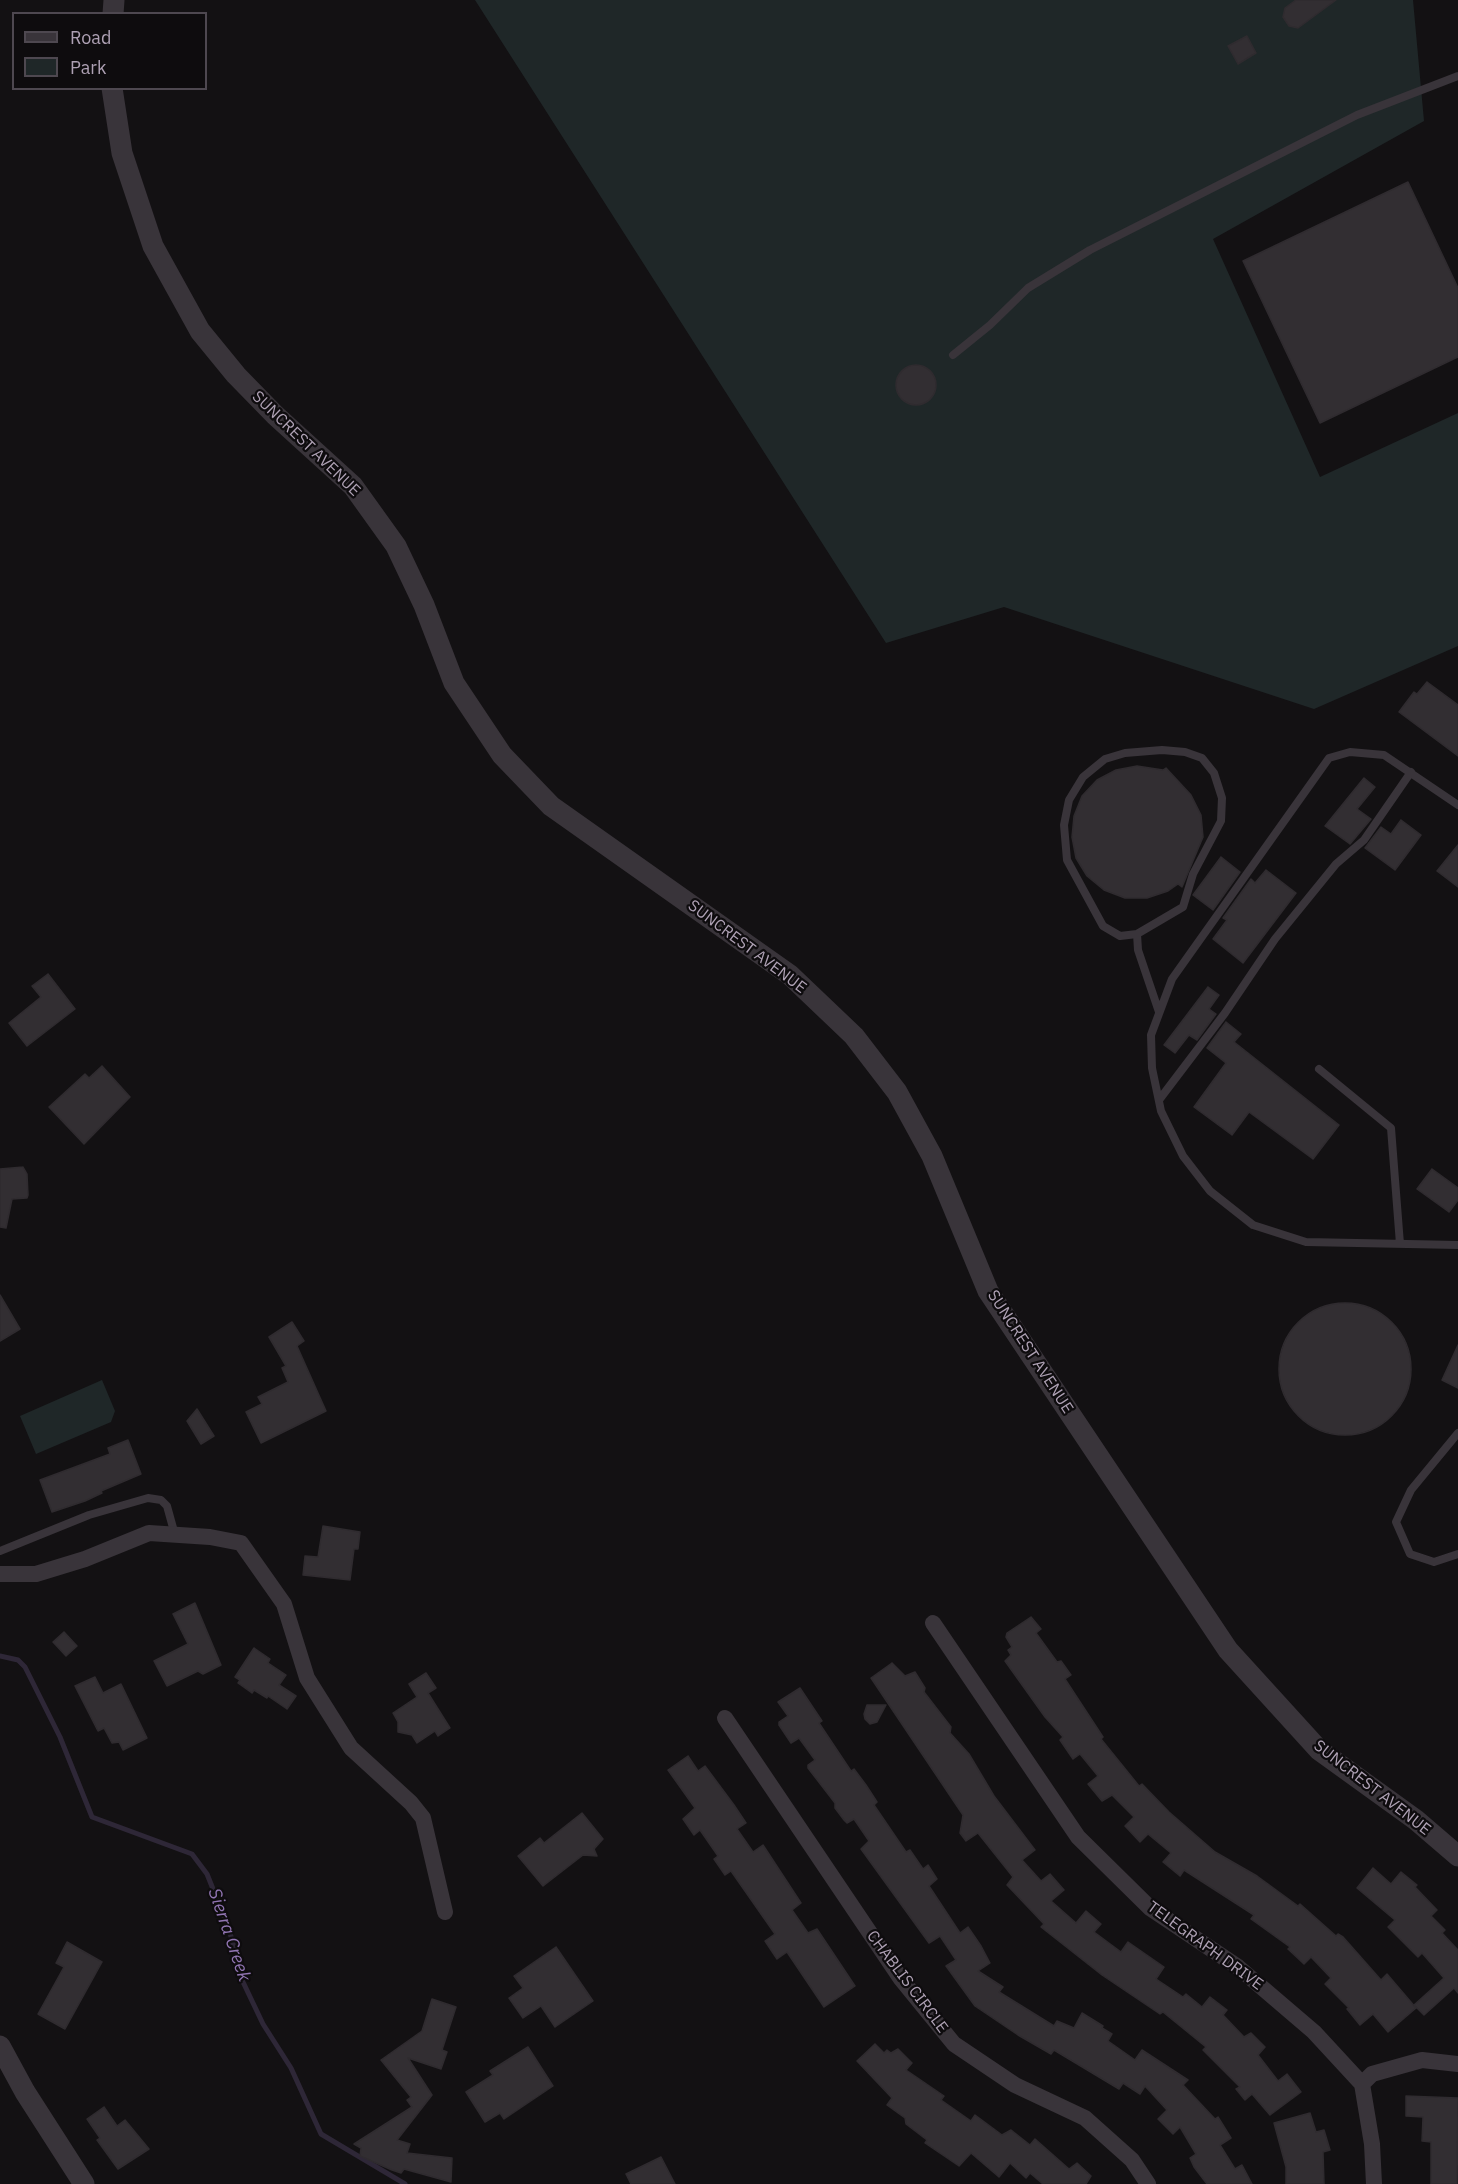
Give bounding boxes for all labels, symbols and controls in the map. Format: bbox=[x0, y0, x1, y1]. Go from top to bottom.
legend bbox=[12, 12, 207, 90]
text: Road bbox=[70, 26, 111, 49]
text: Park bbox=[70, 56, 106, 79]
street label: SUNCREST AVENUE bbox=[248, 387, 364, 501]
street label: SUNCREST AVENUE bbox=[684, 896, 810, 998]
street label: SUNCREST AVENUE bbox=[983, 1287, 1077, 1417]
street label: SUNCREST AVENUE bbox=[1310, 1736, 1434, 1840]
water label: Sierra Creek bbox=[203, 1886, 255, 1984]
street label: TELEGRAPH DRIVE bbox=[1143, 1897, 1267, 1995]
street label: CHABLIS CIRCLE bbox=[862, 1927, 952, 2037]

